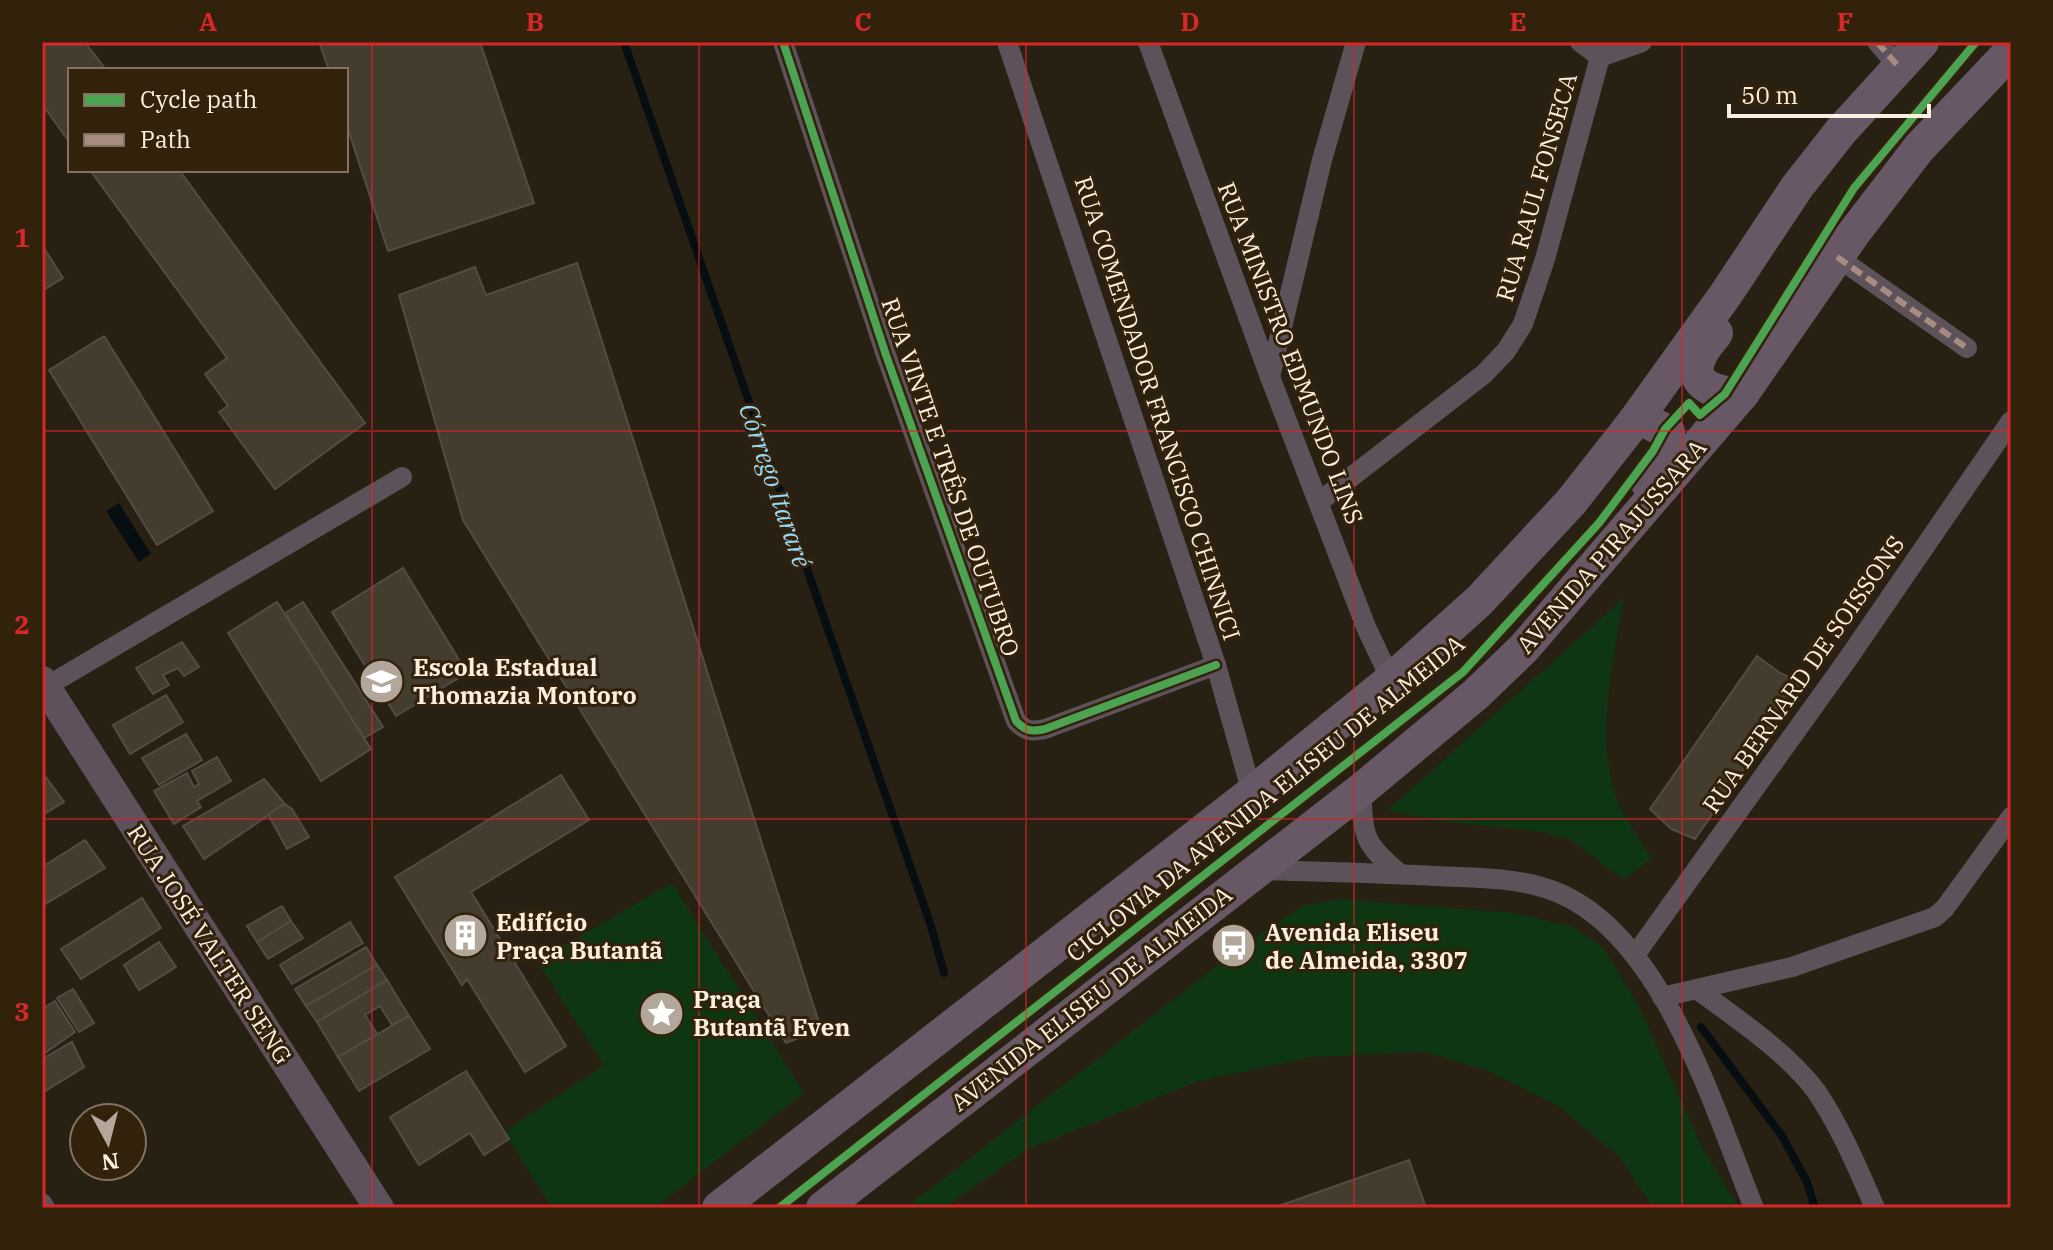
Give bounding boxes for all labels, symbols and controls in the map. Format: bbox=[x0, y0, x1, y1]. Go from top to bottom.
text: A bbox=[199, 4, 217, 38]
text: B bbox=[526, 4, 544, 38]
text: C bbox=[854, 4, 872, 38]
text: D bbox=[1180, 4, 1200, 38]
text: E bbox=[1509, 4, 1527, 38]
text: F bbox=[1837, 4, 1853, 38]
legend bbox=[68, 68, 348, 172]
scale bar bbox=[1729, 68, 1929, 118]
street label: RUA RAUL FONSECA bbox=[1488, 69, 1584, 305]
text: 50 m bbox=[1741, 79, 1798, 111]
text: Cycle path bbox=[140, 83, 257, 115]
text: Path bbox=[140, 123, 191, 155]
street label: RUA COMENDADOR FRANCISCO CHINNICI bbox=[1068, 172, 1248, 644]
street label: RUA MINISTRO EDMUNDO LINS bbox=[1211, 177, 1371, 529]
text: 1 bbox=[14, 220, 30, 254]
street label: RUA VINTE E TRÊS DE OUTUBRO bbox=[874, 293, 1028, 661]
water label: Córrego Itararé bbox=[732, 398, 820, 573]
street label: AVENIDA PIRAJUSSARA bbox=[1509, 432, 1713, 660]
street label: RUA BERNARD DE SOISSONS bbox=[1695, 529, 1911, 819]
text: 2 bbox=[14, 607, 30, 641]
street label: CICLOVIA DA AVENIDA ELISEU DE ALMEIDA bbox=[1059, 627, 1471, 969]
place label: Escola Estadual Thomazia Montoro bbox=[413, 651, 637, 711]
school or university icon: Escola Estadual Thomazia Montoro bbox=[358, 657, 406, 705]
street label: RUA JOSÉ VALTER SENG bbox=[120, 818, 300, 1070]
street label: AVENIDA ELISEU DE ALMEIDA bbox=[944, 878, 1239, 1118]
place label: Edifício Praça Butantã bbox=[496, 906, 663, 966]
building icon: Edifício Praça Butantã bbox=[441, 912, 489, 960]
place label: Avenida Eliseu de Almeida, 3307 bbox=[1265, 916, 1468, 976]
bus stop icon: Avenida Eliseu de Almeida, 3307 bbox=[1210, 922, 1258, 970]
place label: Praça Butantã Even bbox=[693, 983, 850, 1043]
place icon: Praça Butantã Even bbox=[638, 989, 686, 1037]
text: 3 bbox=[14, 994, 30, 1028]
north arrow bbox=[68, 1102, 148, 1182]
text: N bbox=[100, 1147, 121, 1178]

